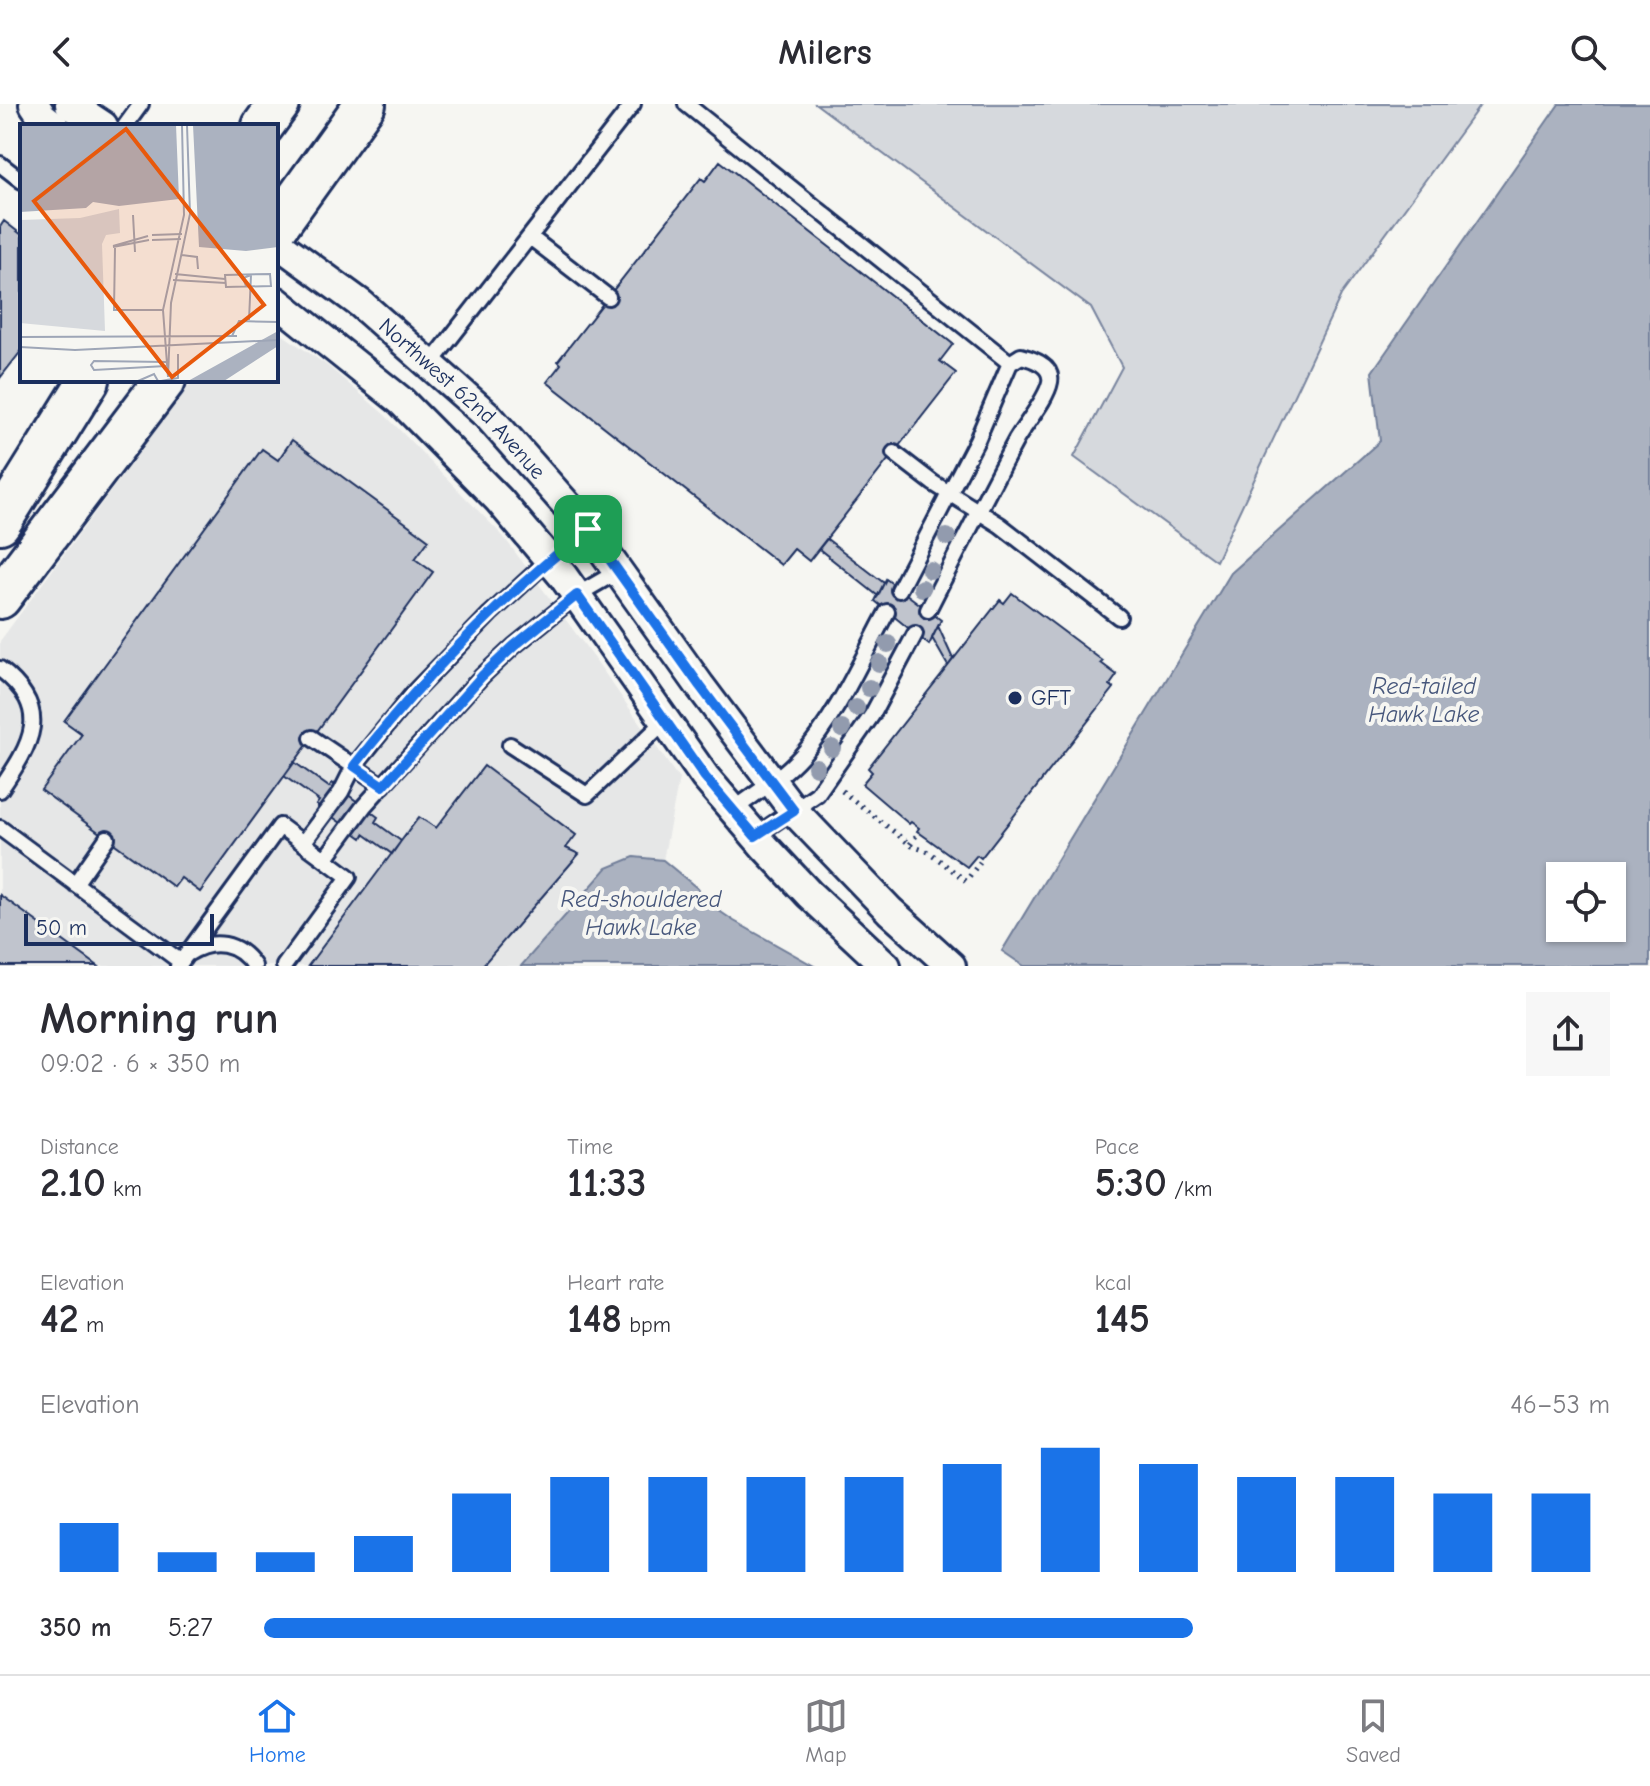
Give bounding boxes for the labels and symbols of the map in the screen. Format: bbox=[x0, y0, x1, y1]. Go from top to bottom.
inset map bbox=[20, 124, 278, 382]
street label: Northwest 62nd Avenue bbox=[374, 313, 551, 485]
pin bbox=[554, 495, 622, 563]
water label: Red-tailed Hawk Lake bbox=[1368, 672, 1480, 728]
place label: GFT bbox=[1031, 685, 1071, 711]
marker: GFT bbox=[1006, 689, 1024, 707]
water label: Red-shouldered Hawk Lake bbox=[561, 885, 723, 941]
scale bar bbox=[24, 910, 214, 946]

